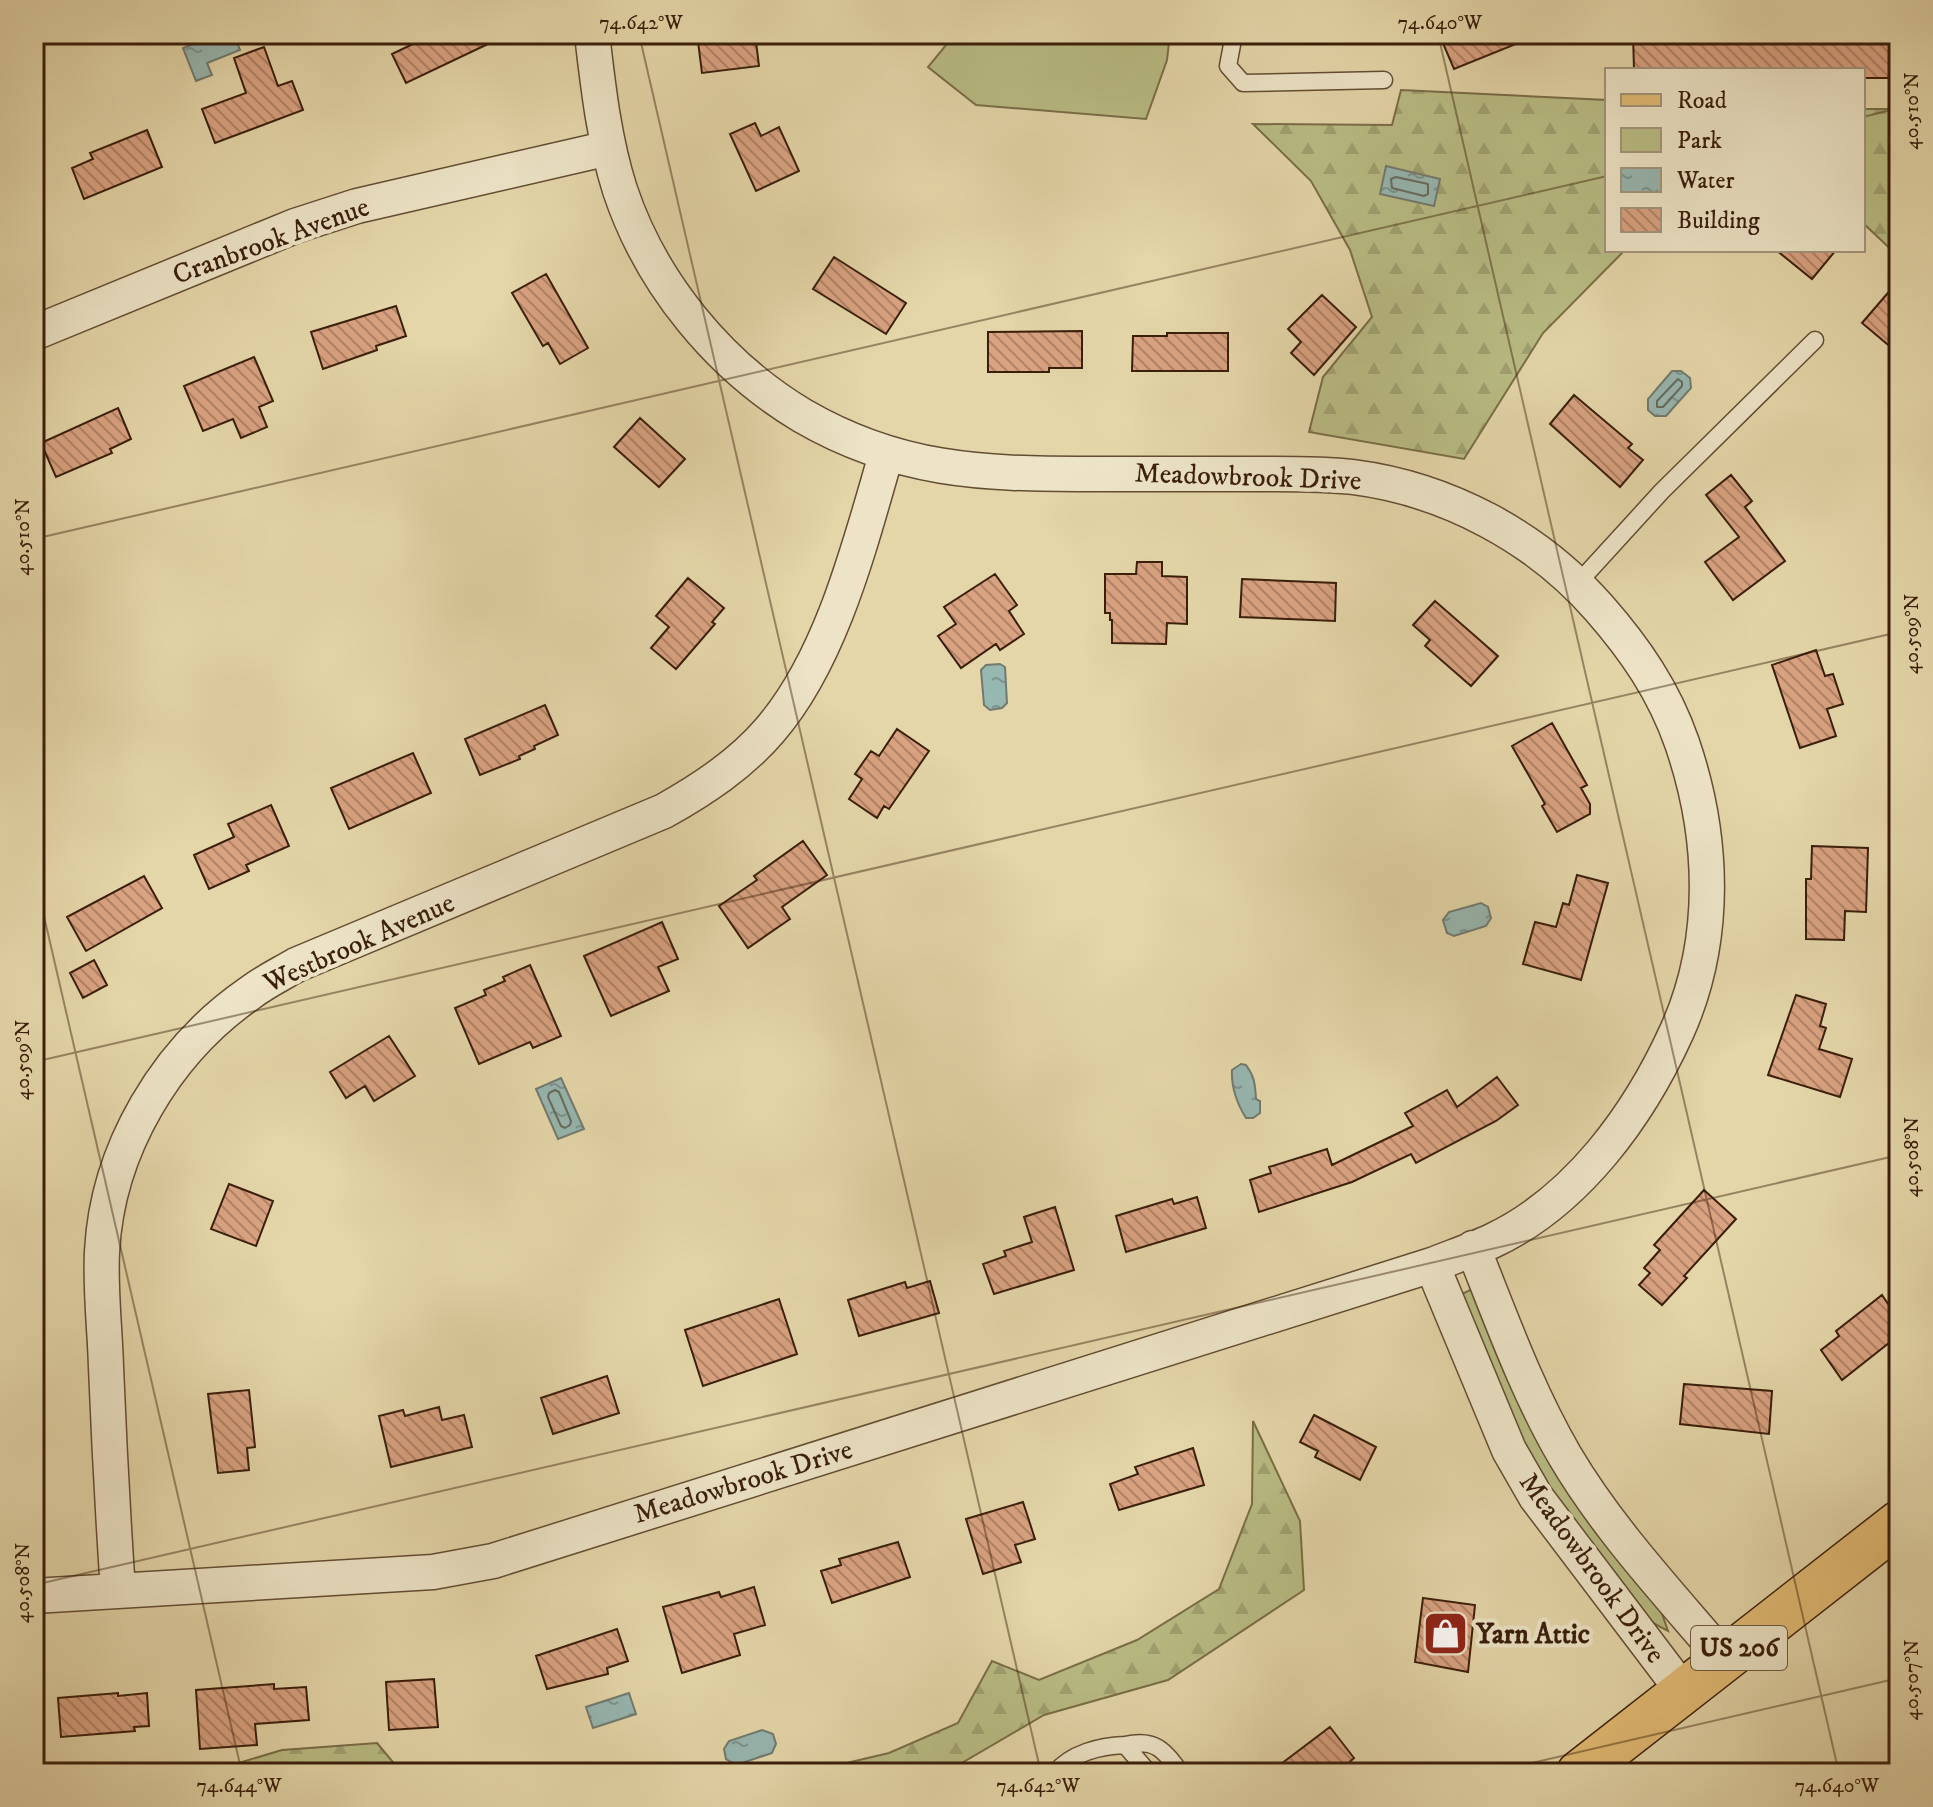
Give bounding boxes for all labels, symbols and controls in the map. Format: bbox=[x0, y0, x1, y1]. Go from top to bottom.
text: 74.642°W bbox=[599, 11, 683, 36]
text: 74.640°W bbox=[1398, 11, 1483, 36]
legend bbox=[1605, 68, 1865, 252]
text: 40.510°N bbox=[1900, 72, 1925, 150]
text: Road bbox=[1677, 86, 1727, 116]
text: Park bbox=[1677, 126, 1722, 156]
text: Water bbox=[1676, 166, 1734, 196]
street label: Cranbrook Avenue bbox=[168, 189, 374, 293]
text: Building bbox=[1677, 206, 1760, 236]
street label: Meadowbrook Drive bbox=[1134, 456, 1362, 498]
text: 40.510°N bbox=[11, 498, 36, 576]
text: 40.509°N bbox=[1900, 594, 1925, 674]
street label: Westbrook Avenue bbox=[257, 885, 460, 1001]
text: 40.509°N bbox=[11, 1020, 36, 1100]
text: 40.508°N bbox=[1900, 1117, 1925, 1197]
street label: Meadowbrook Drive bbox=[629, 1432, 857, 1532]
street label: Meadowbrook Drive bbox=[1511, 1466, 1673, 1670]
text: 40.508°N bbox=[11, 1543, 36, 1623]
shop icon: Yarn Attic bbox=[1421, 1610, 1469, 1658]
place label: Yarn Attic bbox=[1475, 1617, 1590, 1652]
road number: US 206 bbox=[1691, 1626, 1787, 1670]
text: 40.507°N bbox=[1900, 1640, 1925, 1720]
text: 74.644°W bbox=[196, 1774, 282, 1799]
text: 74.642°W bbox=[996, 1774, 1080, 1799]
text: 74.640°W bbox=[1795, 1774, 1880, 1799]

